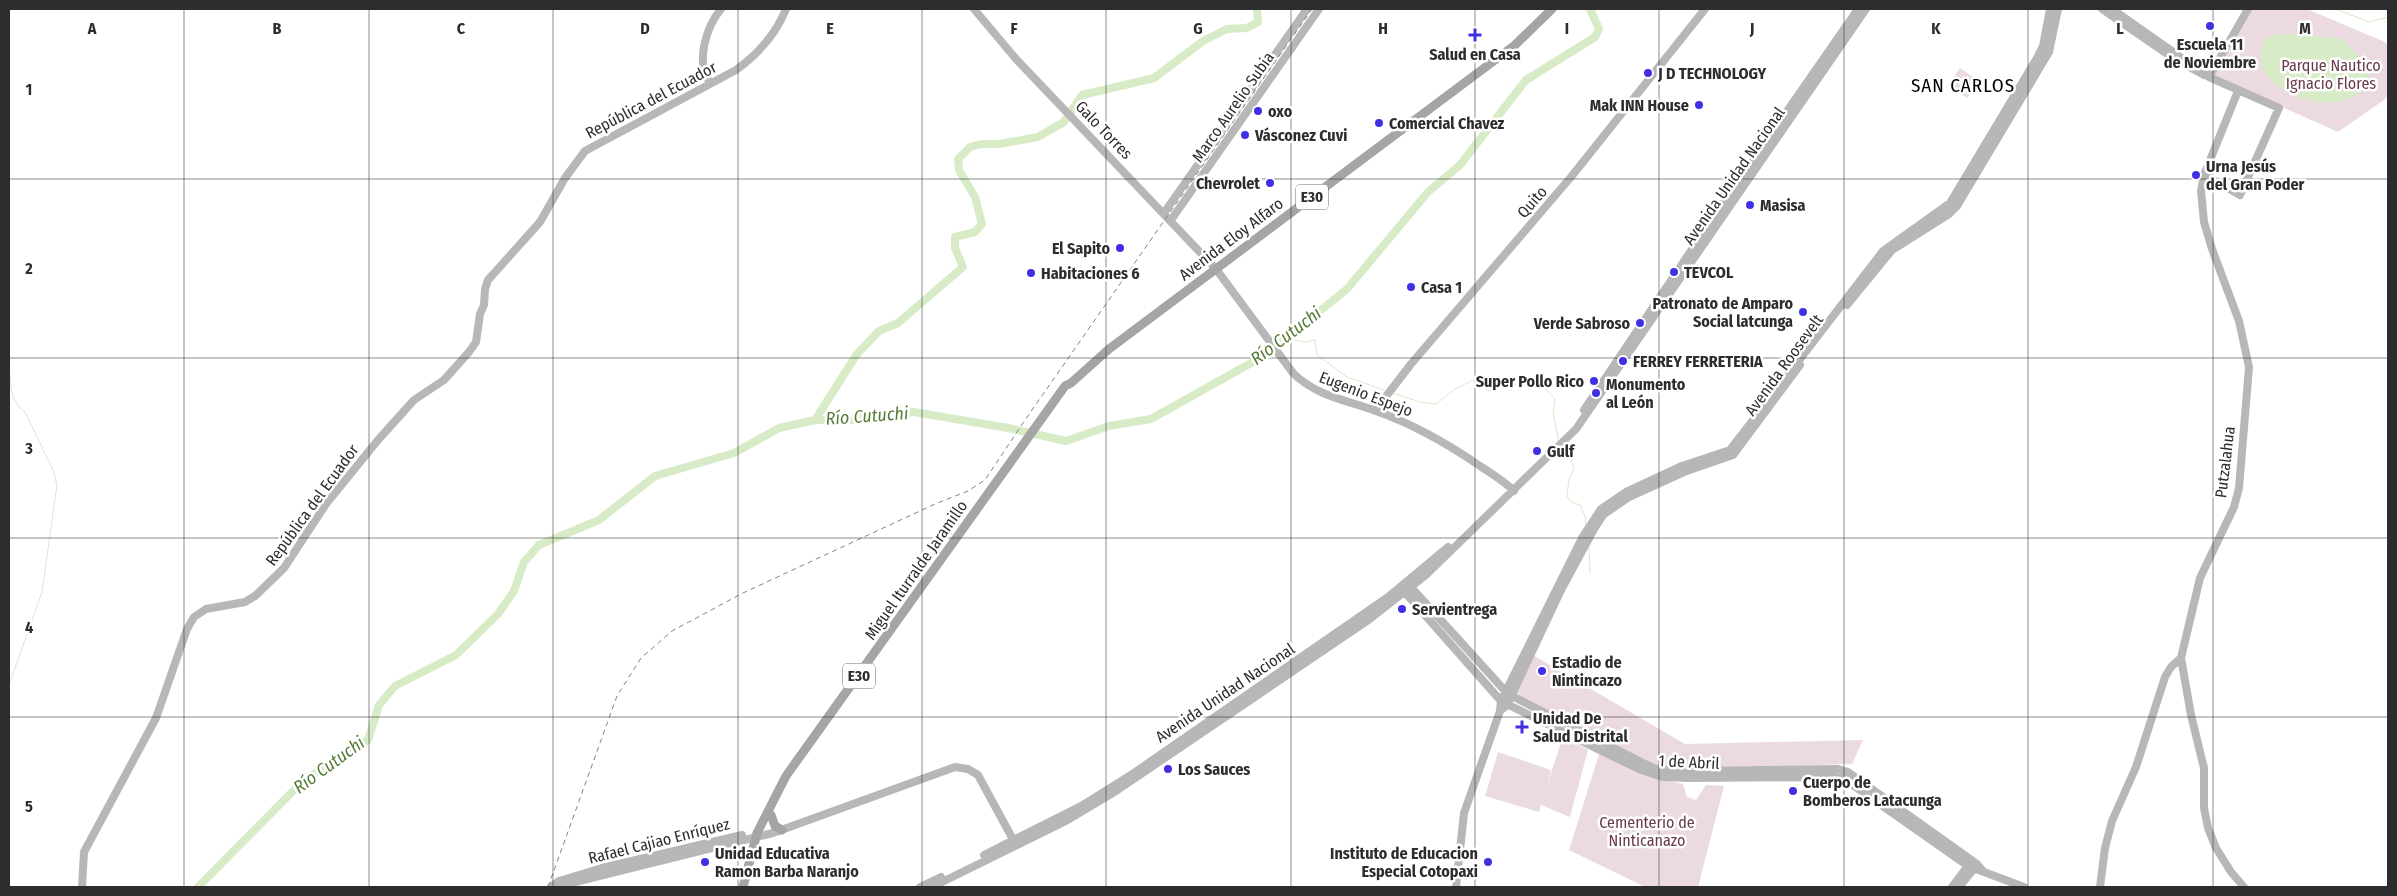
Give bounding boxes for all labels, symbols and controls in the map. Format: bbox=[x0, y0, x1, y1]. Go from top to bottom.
text: A bbox=[87, 19, 97, 38]
text: B bbox=[273, 19, 282, 38]
text: C bbox=[457, 19, 466, 38]
text: D bbox=[640, 19, 650, 38]
text: E bbox=[826, 19, 834, 38]
text: F bbox=[1010, 19, 1018, 38]
text: G bbox=[1193, 19, 1203, 38]
text: H bbox=[1378, 19, 1388, 38]
text: I bbox=[1565, 19, 1569, 38]
text: J bbox=[1749, 19, 1754, 38]
text: K bbox=[1931, 19, 1941, 38]
text: L bbox=[2116, 19, 2124, 38]
text: M bbox=[2299, 19, 2311, 38]
marker: Escuela 11 de Noviembre bbox=[2204, 20, 2216, 32]
marker: Salud en Casa bbox=[1468, 28, 1482, 42]
place label: Escuela 11 de Noviembre bbox=[2164, 35, 2256, 72]
place label: Salud en Casa bbox=[1429, 45, 1521, 64]
street label: Marco Aurelio Subia bbox=[1188, 48, 1278, 166]
park label: Parque Nautico Ignacio Flores bbox=[2281, 56, 2381, 93]
street label: República del Ecuador bbox=[582, 57, 720, 143]
place label: J D TECHNOLOGY bbox=[1657, 64, 1767, 83]
marker: J D TECHNOLOGY bbox=[1642, 67, 1654, 79]
district label: SAN CARLOS bbox=[1911, 74, 2015, 97]
text: 1 bbox=[26, 80, 32, 99]
place label: Mak INN House bbox=[1590, 96, 1689, 115]
street label: Galo Torres bbox=[1072, 97, 1136, 163]
marker: Mak INN House bbox=[1693, 99, 1705, 111]
place label: oxo bbox=[1268, 102, 1293, 121]
street label: Avenida Unidad Nacional bbox=[1679, 103, 1789, 249]
marker: oxo bbox=[1252, 105, 1264, 117]
place label: Comercial Chavez bbox=[1389, 114, 1505, 133]
marker: Comercial Chavez bbox=[1373, 117, 1385, 129]
place label: Vásconez Cuvi bbox=[1254, 126, 1347, 145]
marker: Vásconez Cuvi bbox=[1239, 129, 1251, 141]
place label: Urna Jesús del Gran Poder bbox=[2206, 157, 2305, 194]
marker: Urna Jesús del Gran Poder bbox=[2190, 169, 2202, 181]
place label: Chevrolet bbox=[1196, 174, 1260, 193]
marker: Chevrolet bbox=[1264, 177, 1276, 189]
street label: Quito bbox=[1513, 182, 1551, 222]
road number: E30 bbox=[1296, 184, 1328, 210]
street label: Avenida Eloy Alfaro bbox=[1175, 194, 1287, 284]
place label: Masisa bbox=[1760, 196, 1805, 215]
marker: Masisa bbox=[1744, 199, 1756, 211]
place label: El Sapito bbox=[1052, 239, 1110, 258]
marker: El Sapito bbox=[1114, 242, 1126, 254]
text: 2 bbox=[24, 259, 33, 278]
place label: TEVCOL bbox=[1684, 263, 1734, 282]
place label: Habitaciones 6 bbox=[1041, 264, 1140, 283]
marker: TEVCOL bbox=[1668, 266, 1680, 278]
marker: Habitaciones 6 bbox=[1025, 267, 1037, 279]
place label: Casa 1 bbox=[1421, 278, 1462, 297]
marker: Casa 1 bbox=[1405, 281, 1417, 293]
place label: Patronato de Amparo Social latcunga bbox=[1652, 294, 1793, 331]
water label: Río Cutuchi bbox=[1246, 302, 1326, 370]
marker: Patronato de Amparo Social latcunga bbox=[1797, 306, 1809, 318]
street label: Avenida Roosevelt bbox=[1741, 310, 1828, 419]
place label: Verde Sabroso bbox=[1533, 314, 1630, 333]
marker: Verde Sabroso bbox=[1634, 317, 1646, 329]
place label: FERREY FERRETERIA bbox=[1633, 352, 1763, 371]
marker: FERREY FERRETERIA bbox=[1617, 355, 1629, 367]
street label: Eugenio Espejo bbox=[1317, 367, 1415, 421]
place label: Super Pollo Rico bbox=[1476, 372, 1584, 391]
marker: Super Pollo Rico bbox=[1588, 375, 1600, 387]
place label: Monumento al León bbox=[1606, 375, 1686, 412]
marker: Monumento al León bbox=[1590, 387, 1602, 399]
water label: Río Cutuchi bbox=[825, 402, 910, 430]
street label: Putzalahua bbox=[2211, 425, 2239, 499]
text: 3 bbox=[24, 439, 33, 458]
street label: República del Ecuador bbox=[262, 440, 363, 569]
place label: Gulf bbox=[1547, 442, 1576, 461]
marker: Gulf bbox=[1531, 445, 1543, 457]
street label: Miguel Iturralde Jaramillo bbox=[861, 497, 971, 643]
place label: Servientrega bbox=[1412, 600, 1497, 619]
marker: Servientrega bbox=[1396, 603, 1408, 615]
text: 4 bbox=[25, 618, 33, 637]
street label: Avenida Unidad Nacional bbox=[1152, 639, 1298, 747]
place label: Estadio de Nintincazo bbox=[1552, 653, 1623, 690]
road number: E30 bbox=[843, 664, 875, 688]
marker: Estadio de Nintincazo bbox=[1536, 665, 1548, 677]
place label: Unidad De Salud Distrital bbox=[1533, 709, 1628, 746]
marker: Unidad De Salud Distrital bbox=[1515, 720, 1529, 734]
water label: Río Cutuchi bbox=[289, 731, 369, 798]
street label: 1 de Abril bbox=[1658, 751, 1720, 773]
place label: Los Sauces bbox=[1178, 760, 1250, 779]
marker: Los Sauces bbox=[1162, 763, 1174, 775]
place label: Cuerpo de Bomberos Latacunga bbox=[1803, 773, 1942, 810]
marker: Cuerpo de Bomberos Latacunga bbox=[1787, 785, 1799, 797]
text: 5 bbox=[25, 797, 33, 816]
park label: Cementerio de Ninticanazo bbox=[1599, 813, 1695, 850]
street label: Rafael Cajiao Enríquez bbox=[586, 814, 732, 868]
place label: Unidad Educativa Ramon Barba Naranjo bbox=[715, 844, 859, 881]
place label: Instituto de Educacion Especial Cotopaxi bbox=[1330, 844, 1478, 881]
marker: Unidad Educativa Ramon Barba Naranjo bbox=[699, 856, 711, 868]
marker: Instituto de Educacion Especial Cotopaxi bbox=[1482, 856, 1494, 868]

